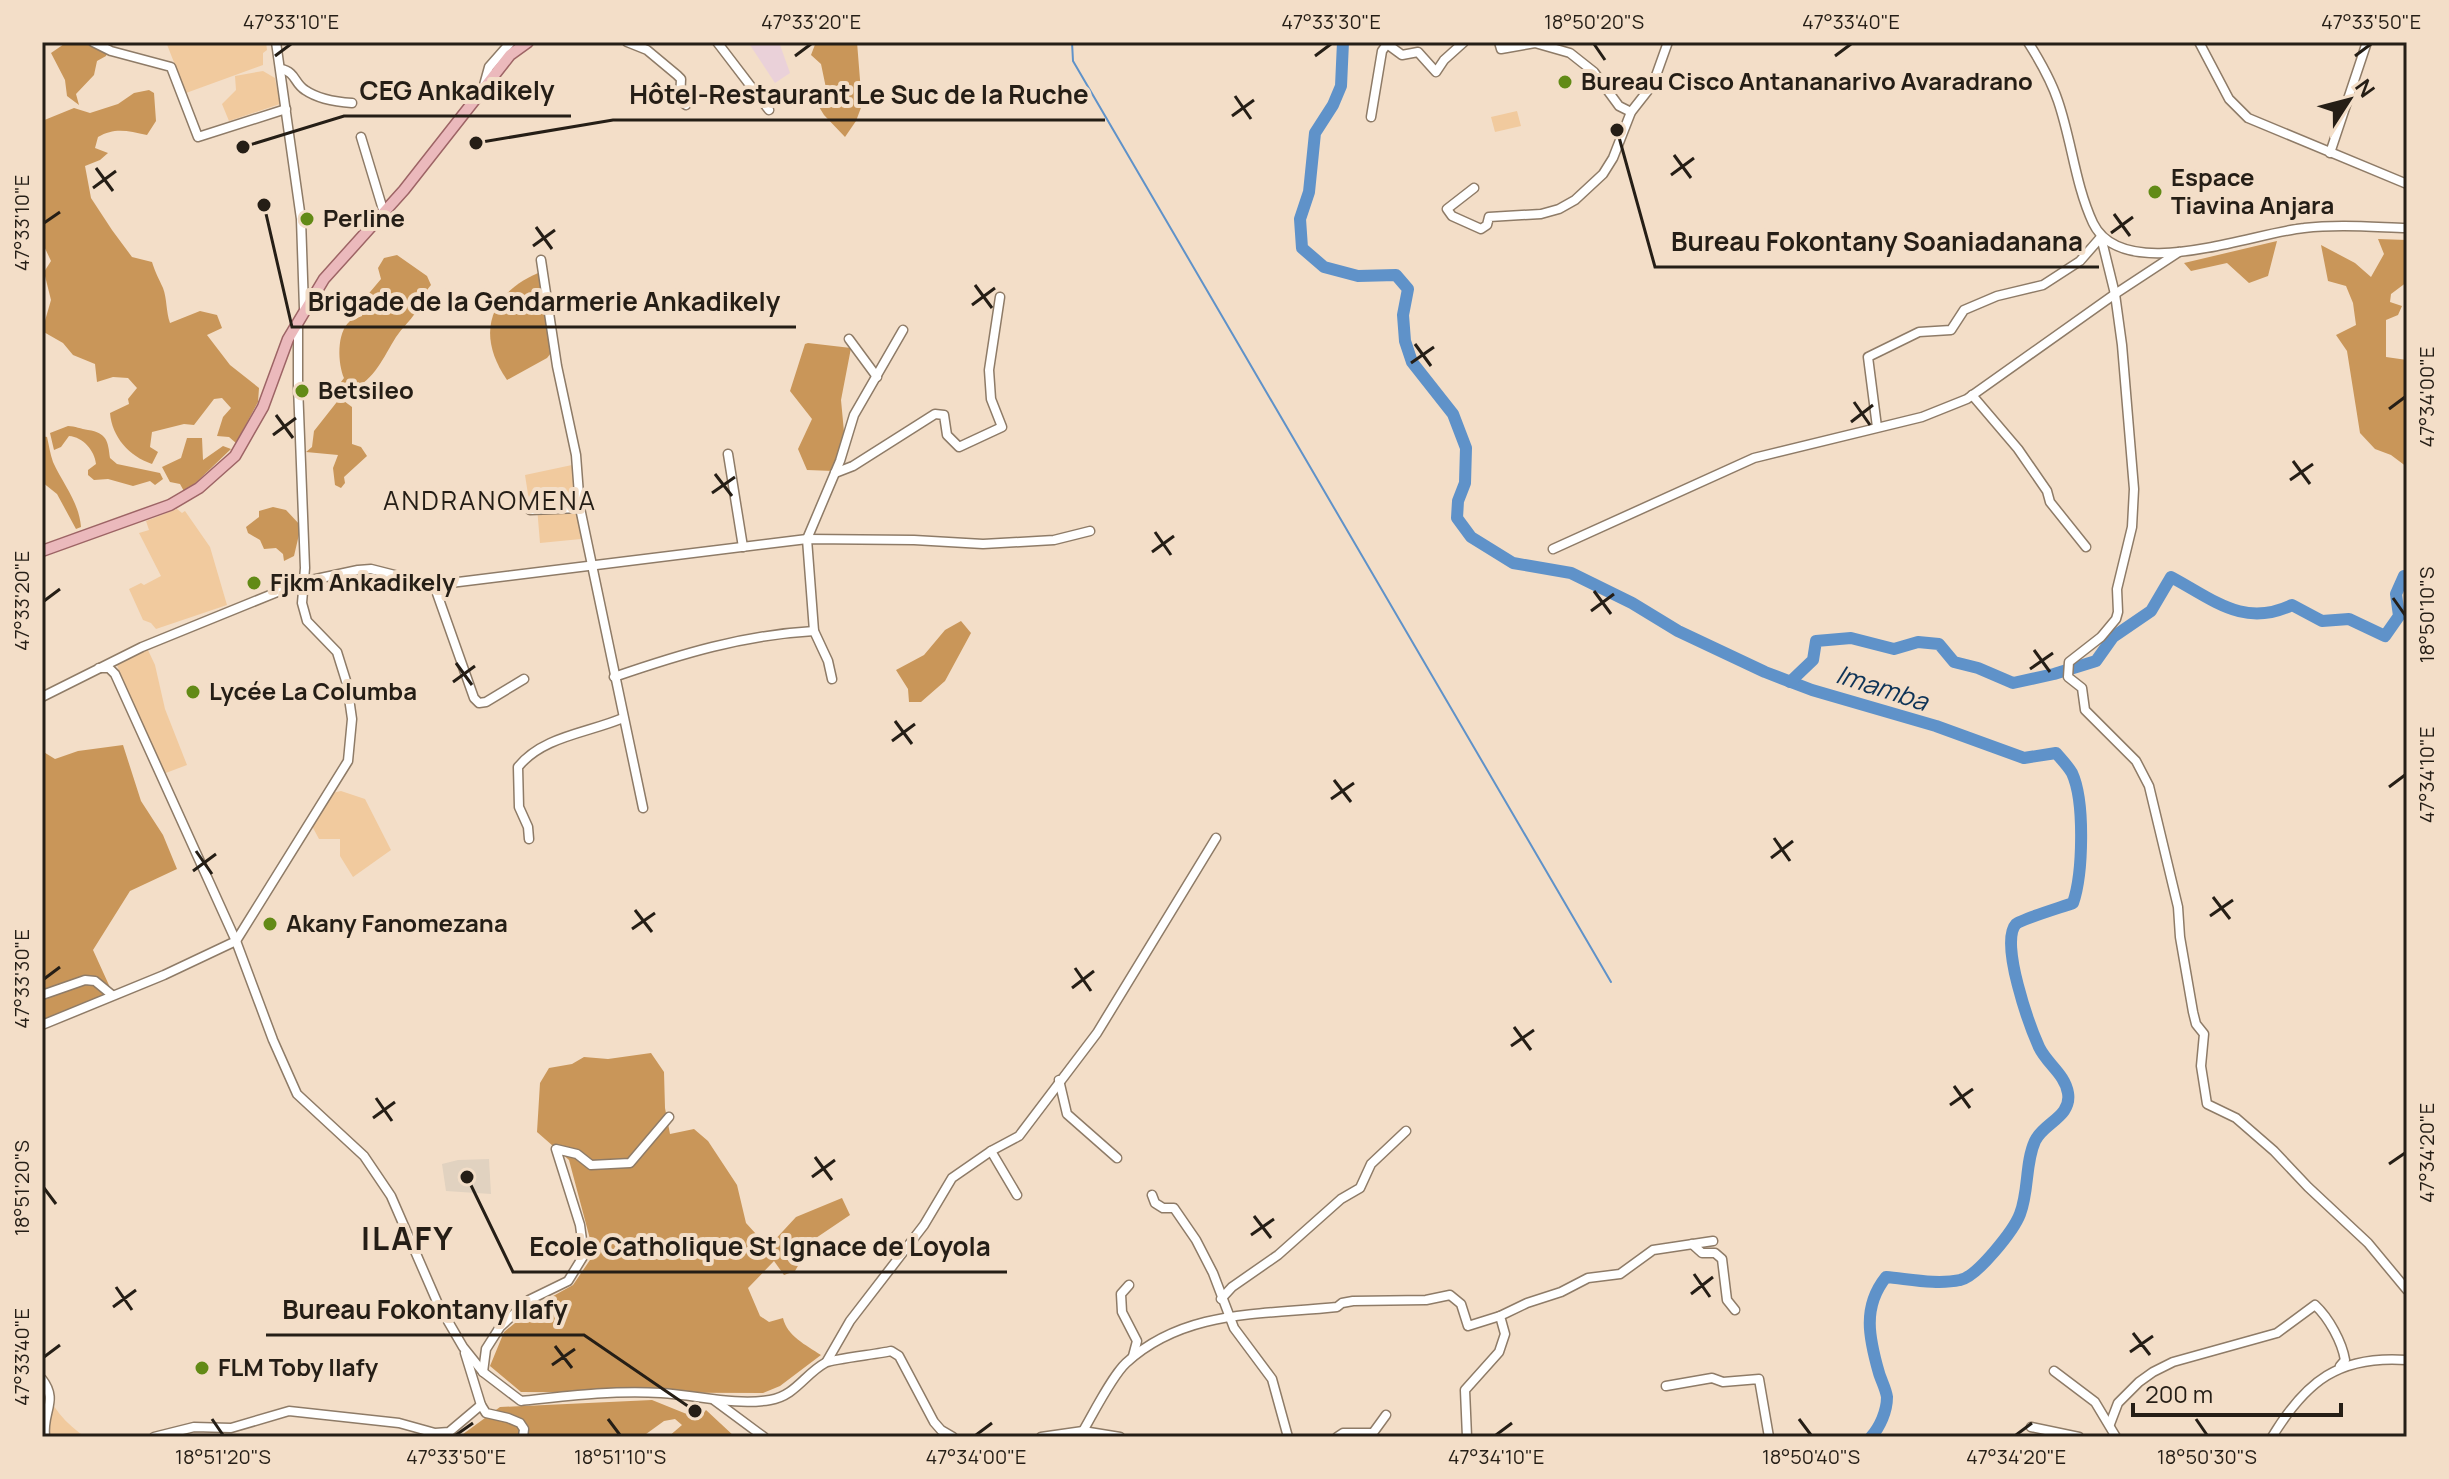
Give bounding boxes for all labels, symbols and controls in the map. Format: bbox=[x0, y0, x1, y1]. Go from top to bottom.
text: 47°33'10"E bbox=[243, 8, 339, 35]
text: 47°33'20"E bbox=[761, 8, 861, 35]
text: 47°33'30"E bbox=[1281, 8, 1381, 35]
text: 18°50'20"S bbox=[1544, 8, 1644, 35]
text: 47°33'40"E bbox=[1802, 8, 1900, 35]
text: 47°33'50"E bbox=[2321, 8, 2421, 35]
north arrow bbox=[2309, 60, 2389, 140]
place label: Bureau Cisco Antananarivo Avaradrano bbox=[1581, 64, 2033, 97]
callout: CEG Ankadikely bbox=[344, 66, 571, 116]
callout: Hôtel-Restaurant Le Suc de la Ruche bbox=[613, 70, 1105, 120]
text: CEG Ankadikely bbox=[359, 72, 555, 108]
marker: Bureau Cisco Antananarivo Avaradrano bbox=[1556, 73, 1574, 91]
text: N bbox=[2348, 73, 2382, 103]
text: Hôtel-Restaurant Le Suc de la Ruche bbox=[629, 76, 1089, 112]
place label: Espace Tiavina Anjara bbox=[2171, 160, 2334, 221]
text: 47°33'10"E bbox=[8, 175, 35, 271]
marker: Espace Tiavina Anjara bbox=[2146, 183, 2164, 201]
place label: Perline bbox=[323, 201, 405, 234]
marker: Perline bbox=[298, 210, 316, 228]
callout: Bureau Fokontany Soaniadanana bbox=[1655, 217, 2099, 267]
text: Bureau Fokontany Soaniadanana bbox=[1671, 223, 2083, 259]
callout: Brigade de la Gendarmerie Ankadikely bbox=[292, 277, 796, 327]
text: Brigade de la Gendarmerie Ankadikely bbox=[308, 283, 781, 319]
text: 47°34'00"E bbox=[2413, 347, 2440, 448]
place label: Betsileo bbox=[318, 373, 414, 406]
marker: Betsileo bbox=[293, 382, 311, 400]
district label: ANDRANOMENA bbox=[383, 482, 597, 518]
text: 47°33'20"E bbox=[8, 551, 35, 651]
place label: Fjkm Ankadikely bbox=[270, 565, 456, 598]
text: 18°50'10"S bbox=[2413, 567, 2440, 663]
marker: Fjkm Ankadikely bbox=[245, 574, 263, 592]
water label: Imamba bbox=[1832, 655, 1934, 719]
place label: Lycée La Columba bbox=[209, 674, 417, 707]
marker: Lycée La Columba bbox=[184, 683, 202, 701]
text: 47°34'10"E bbox=[2413, 727, 2440, 823]
place label: Akany Fanomezana bbox=[286, 906, 508, 939]
marker: Akany Fanomezana bbox=[261, 915, 279, 933]
text: 47°33'30"E bbox=[8, 929, 35, 1029]
text: 47°34'20"E bbox=[2413, 1103, 2440, 1203]
text: 18°51'20"S bbox=[8, 1140, 35, 1236]
district label: ILAFY bbox=[361, 1216, 455, 1260]
callout: Ecole Catholique St Ignace de Loyola bbox=[513, 1222, 1007, 1272]
text: Ecole Catholique St Ignace de Loyola bbox=[529, 1228, 991, 1264]
callout: Bureau Fokontany Ilafy bbox=[266, 1285, 584, 1335]
text: Bureau Fokontany Ilafy bbox=[282, 1291, 568, 1327]
text: 47°33'40"E bbox=[8, 1308, 35, 1406]
place label: FLM Toby Ilafy bbox=[218, 1350, 379, 1383]
marker: FLM Toby Ilafy bbox=[193, 1359, 211, 1377]
scale bar bbox=[2133, 1367, 2341, 1417]
text: 200 m bbox=[2145, 1377, 2213, 1410]
text: 18°51'20"S bbox=[175, 1443, 271, 1470]
text: 47°33'50"E bbox=[406, 1443, 506, 1470]
text: 18°51'10"S bbox=[574, 1443, 666, 1470]
text: 47°34'00"E bbox=[926, 1443, 1027, 1470]
text: 47°34'10"E bbox=[1448, 1443, 1544, 1470]
text: 18°50'40"S bbox=[1762, 1443, 1860, 1470]
text: 47°34'20"E bbox=[1966, 1443, 2066, 1470]
text: 18°50'30"S bbox=[2157, 1443, 2257, 1470]

